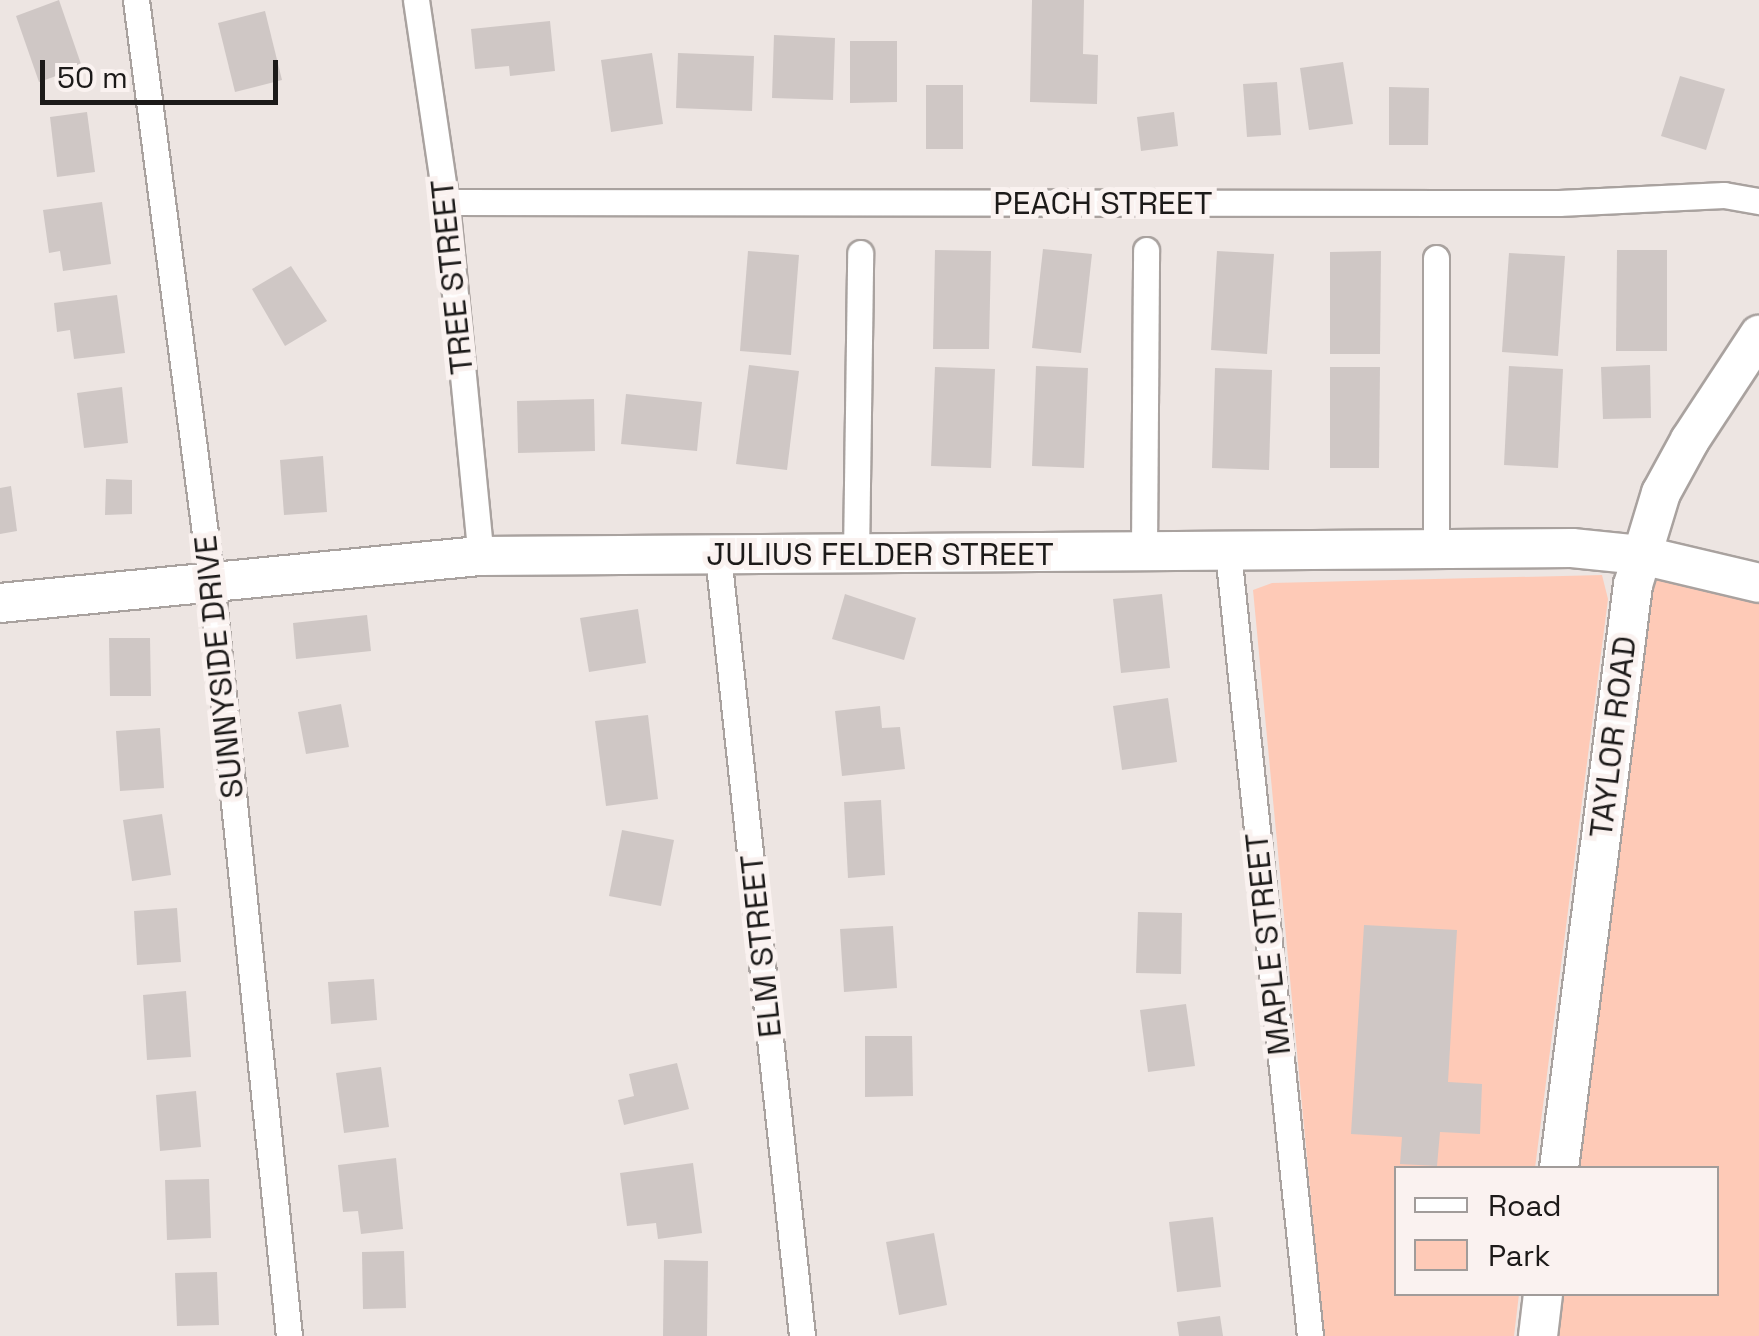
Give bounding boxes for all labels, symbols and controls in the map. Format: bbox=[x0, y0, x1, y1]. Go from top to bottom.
scale bar bbox=[45, 40, 282, 102]
text: 50 m bbox=[57, 58, 128, 97]
street label: TREE STREET bbox=[423, 178, 481, 376]
street label: PEACH STREET bbox=[993, 184, 1213, 222]
street label: SUNNYSIDE DRIVE bbox=[186, 534, 252, 800]
street label: JULIUS FELDER STREET bbox=[706, 535, 1054, 573]
street label: TAYLOR ROAD bbox=[1582, 634, 1644, 840]
street label: MAPLE STREET bbox=[1237, 831, 1299, 1057]
street label: ELM STREET bbox=[732, 853, 790, 1039]
legend bbox=[1394, 1166, 1719, 1296]
text: Road bbox=[1488, 1186, 1562, 1225]
text: Park bbox=[1488, 1236, 1550, 1275]

